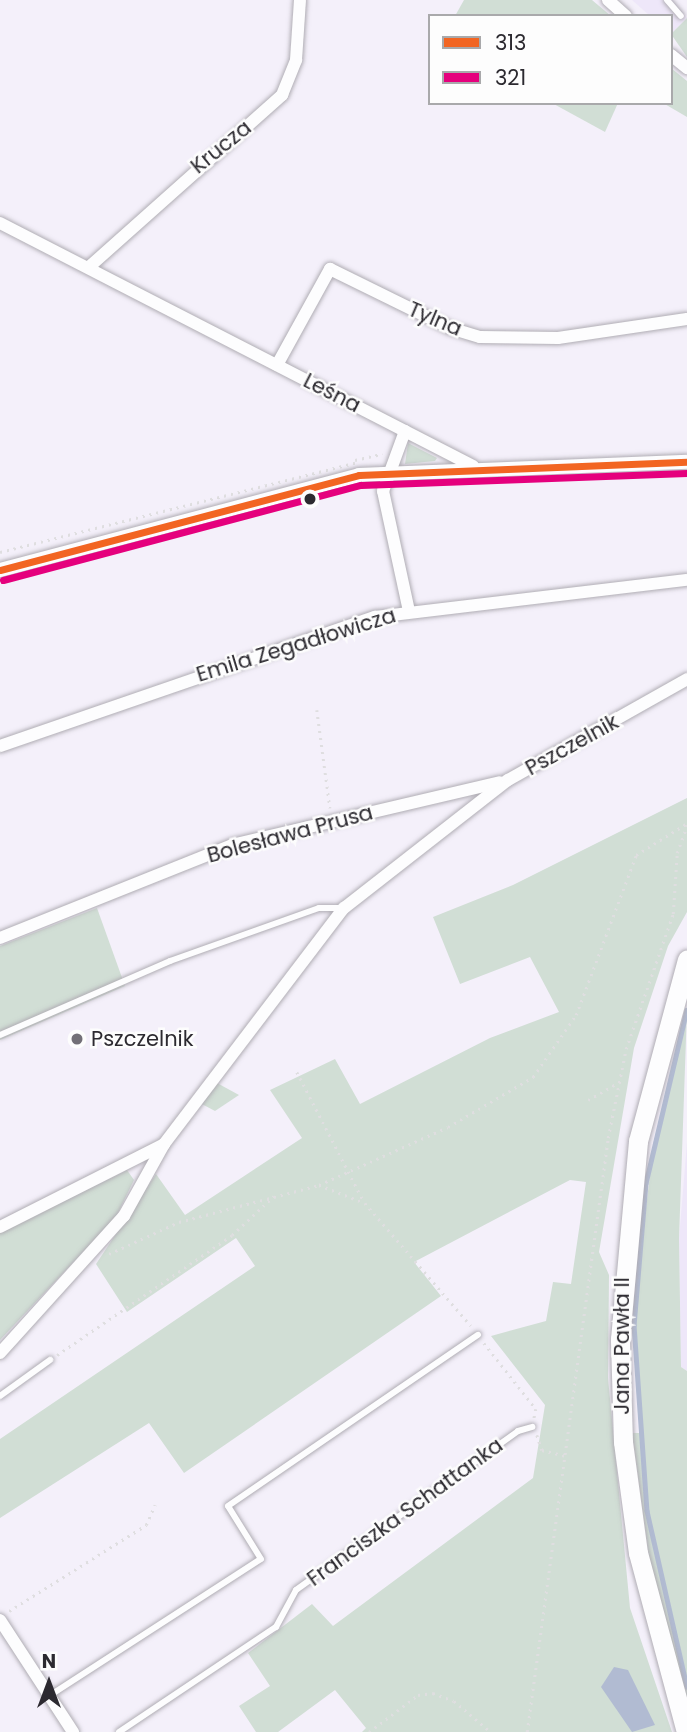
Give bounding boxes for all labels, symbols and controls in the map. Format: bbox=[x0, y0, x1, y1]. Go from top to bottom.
legend bbox=[428, 14, 673, 105]
text: 313 bbox=[495, 28, 526, 57]
text: 321 bbox=[495, 63, 526, 92]
street label: Krucza bbox=[186, 115, 256, 179]
street label: Tylna bbox=[404, 296, 466, 342]
street label: Leśna bbox=[299, 368, 365, 418]
unlabelled marker bbox=[303, 492, 317, 506]
street label: Emila Zegadłowicza bbox=[193, 603, 399, 687]
street label: Pszczelnik bbox=[521, 709, 623, 781]
street label: Bolesława Prusa bbox=[204, 800, 376, 868]
place label: Pszczelnik bbox=[91, 1026, 194, 1052]
marker: Pszczelnik bbox=[69, 1031, 85, 1047]
street label: Jana Pawła II bbox=[609, 1277, 635, 1415]
street label: Franciszka Schattanka bbox=[302, 1433, 508, 1591]
north arrow bbox=[14, 1648, 84, 1718]
text: N bbox=[42, 1648, 56, 1675]

